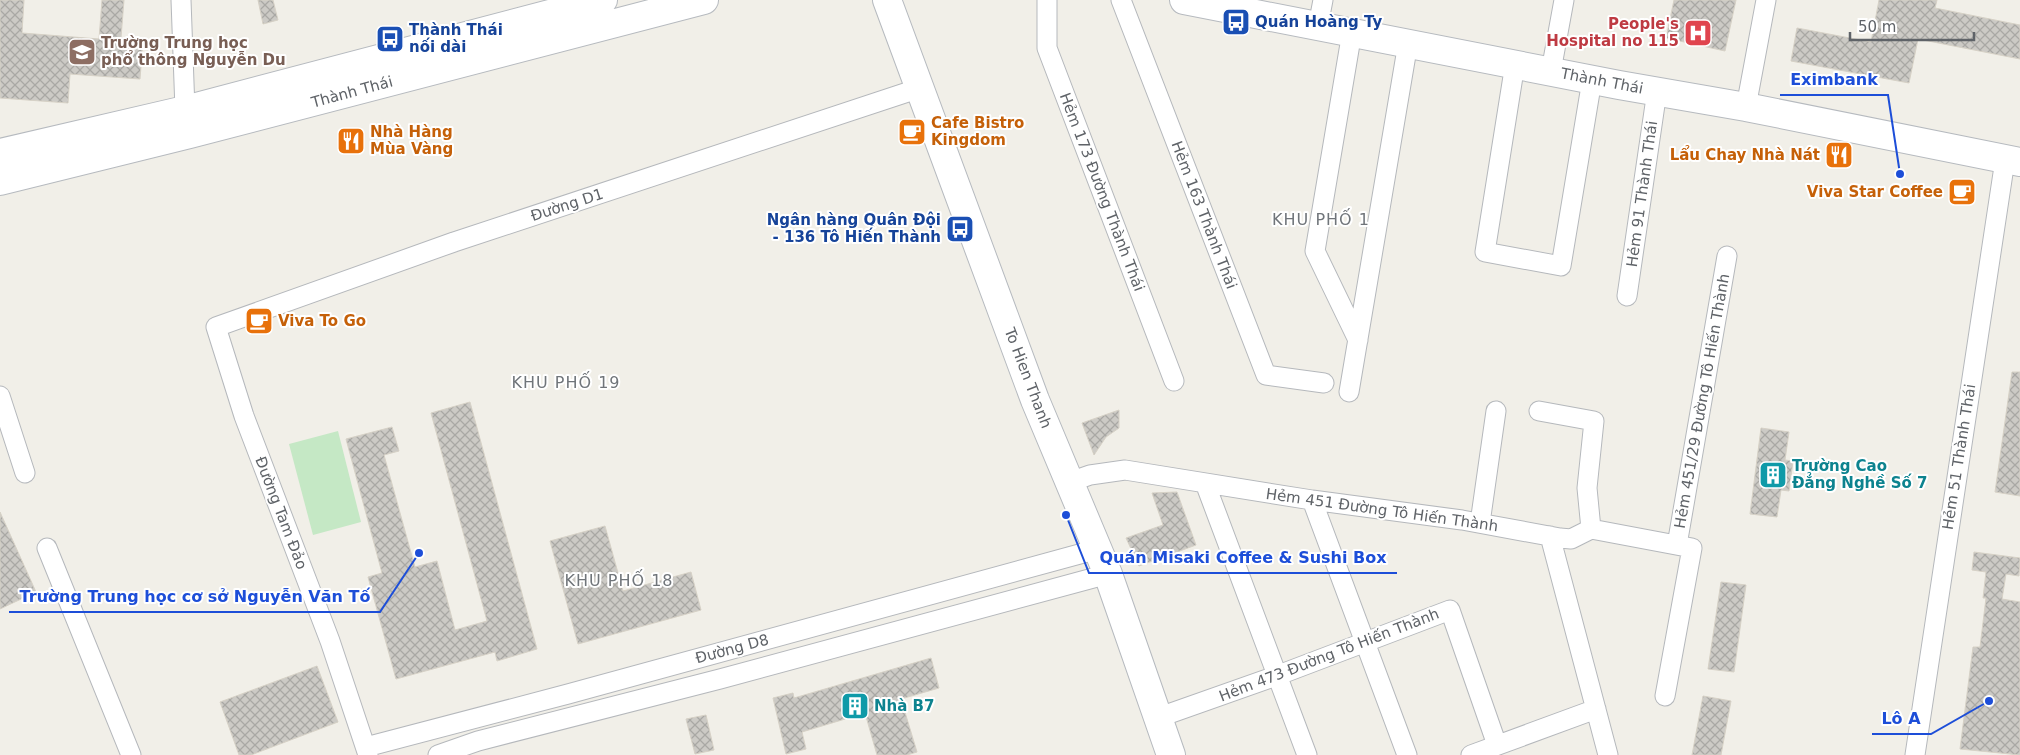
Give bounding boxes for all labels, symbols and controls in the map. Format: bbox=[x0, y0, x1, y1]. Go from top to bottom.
bus stop icon: Quán Hoàng Ty bbox=[1221, 7, 1251, 37]
scale bar bbox=[1850, 10, 1974, 42]
place label: Quán Hoàng Ty bbox=[1255, 13, 1383, 31]
place label: People's Hospital no 115 bbox=[1546, 15, 1679, 50]
hospital icon: People's Hospital no 115 bbox=[1683, 18, 1713, 48]
text: 50 m bbox=[1858, 18, 1896, 36]
place label: Thành Thái nối dài bbox=[409, 21, 503, 56]
bus stop icon: Thành Thái nối dài bbox=[375, 24, 405, 54]
place label: Trường Trung học phổ thông Nguyễn Du bbox=[101, 34, 286, 69]
school or university icon: Trường Trung học phổ thông Nguyễn Du bbox=[67, 37, 97, 67]
street label: Thành Thái bbox=[1558, 64, 1645, 98]
callout: Eximbank bbox=[1780, 64, 1888, 95]
text: Eximbank bbox=[1790, 70, 1878, 89]
street label: Thành Thái bbox=[308, 72, 395, 112]
street label: Hẻm 173 Đường Thành Thái bbox=[1056, 90, 1148, 294]
place label: Cafe Bistro Kingdom bbox=[931, 114, 1024, 149]
cafe icon: Cafe Bistro Kingdom bbox=[897, 117, 927, 147]
street label: Hẻm 91 Thành Thái bbox=[1623, 120, 1661, 268]
place label: Nhà Hàng Mùa Vàng bbox=[370, 123, 453, 158]
restaurant icon: Nhà Hàng Mùa Vàng bbox=[336, 126, 366, 156]
street label: Hẻm 163 Thành Thái bbox=[1167, 139, 1241, 291]
restaurant icon: Lẩu Chay Nhà Nát bbox=[1824, 140, 1854, 170]
place label: Lẩu Chay Nhà Nát bbox=[1670, 145, 1820, 164]
cafe icon: Viva Star Coffee bbox=[1947, 177, 1977, 207]
place label: Viva Star Coffee bbox=[1807, 183, 1943, 201]
street label: Đường D1 bbox=[528, 185, 606, 225]
district label: KHU PHỐ 1 bbox=[1272, 208, 1370, 229]
place label: Ngân hàng Quân Đội - 136 Tô Hiến Thành bbox=[767, 211, 941, 246]
bus stop icon: Ngân hàng Quân Đội - 136 Tô Hiến Thành bbox=[945, 214, 975, 244]
street label: Hẻm 451/29 Đường Tô Hiến Thành bbox=[1671, 272, 1733, 530]
cafe icon: Viva To Go bbox=[244, 306, 274, 336]
place label: Viva To Go bbox=[278, 312, 366, 330]
street label: To Hien Thanh bbox=[1000, 324, 1055, 431]
district label: KHU PHỐ 19 bbox=[511, 371, 621, 392]
street label: Hẻm 51 Thành Thái bbox=[1939, 383, 1979, 531]
street label: Đường Tam Đảo bbox=[251, 454, 311, 572]
place label: Trường Cao Đẳng Nghề Số 7 bbox=[1792, 457, 1927, 492]
building icon: Trường Cao Đẳng Nghề Số 7 bbox=[1758, 460, 1788, 490]
street label: Hẻm 451 Đường Tô Hiến Thành bbox=[1265, 485, 1499, 535]
callout: Quán Misaki Coffee & Sushi Box bbox=[1089, 542, 1397, 573]
text: Quán Misaki Coffee & Sushi Box bbox=[1099, 548, 1387, 567]
district label: KHU PHỐ 18 bbox=[564, 569, 674, 590]
callout: Trường Trung học cơ sở Nguyễn Văn Tố bbox=[9, 581, 380, 612]
text: Trường Trung học cơ sở Nguyễn Văn Tố bbox=[20, 587, 370, 606]
street label: Hẻm 473 Đường Tô Hiến Thành bbox=[1216, 605, 1442, 705]
street label: Đường D8 bbox=[693, 631, 771, 667]
building icon: Nhà B7 bbox=[840, 691, 870, 721]
place label: Nhà B7 bbox=[874, 697, 934, 715]
callout: Lô A bbox=[1872, 703, 1931, 734]
text: Lô A bbox=[1881, 709, 1921, 728]

